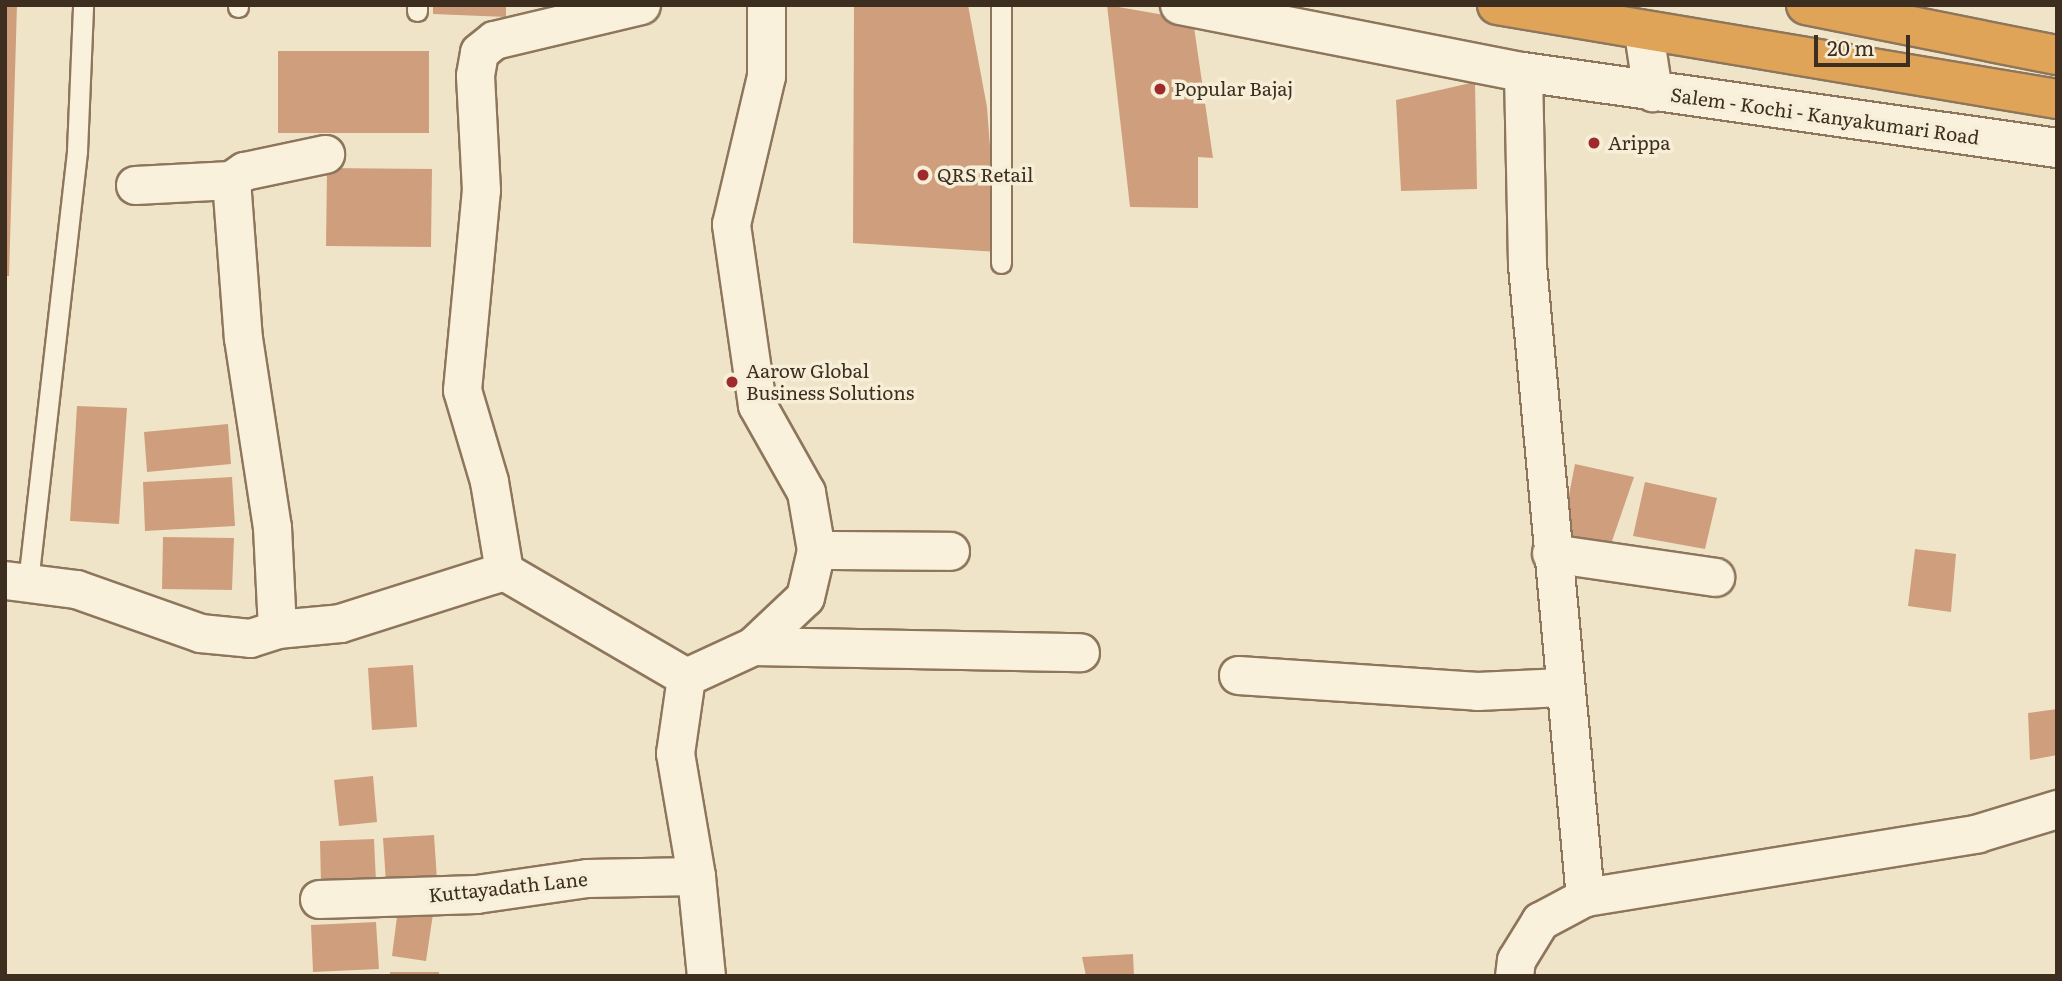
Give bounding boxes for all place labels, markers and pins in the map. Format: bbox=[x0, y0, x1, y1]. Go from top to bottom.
place label: Popular Bajaj bbox=[1174, 78, 1293, 100]
marker: Popular Bajaj bbox=[1152, 81, 1168, 97]
place label: Arippa bbox=[1608, 132, 1670, 154]
marker: Arippa bbox=[1586, 135, 1602, 151]
place label: QRS Retail bbox=[937, 164, 1033, 186]
marker: QRS Retail bbox=[915, 167, 931, 183]
place label: Aarow Global Business Solutions bbox=[746, 360, 914, 404]
marker: Aarow Global Business Solutions bbox=[724, 374, 740, 390]

